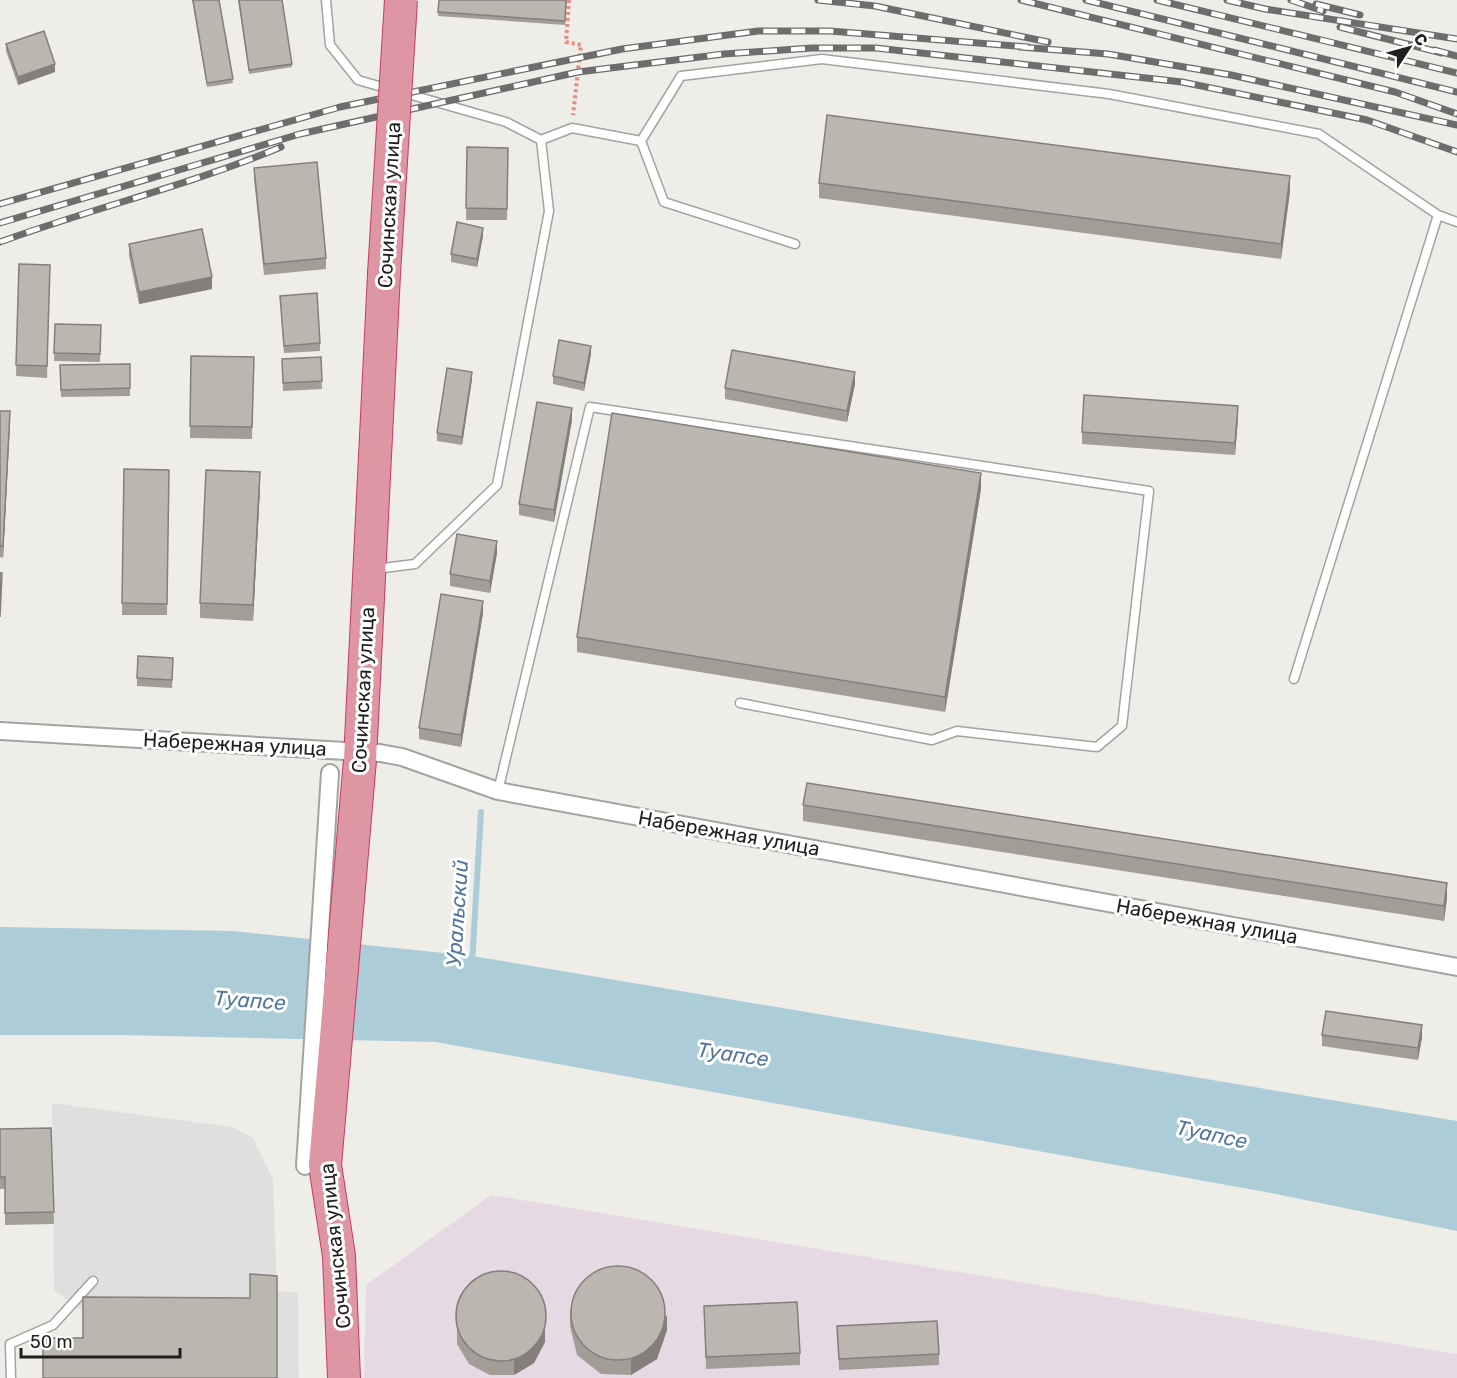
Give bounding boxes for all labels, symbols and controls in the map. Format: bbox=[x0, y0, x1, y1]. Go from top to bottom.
north arrow bbox=[1379, 18, 1439, 78]
text: С bbox=[1410, 29, 1432, 50]
street label: Сочинская улица bbox=[373, 121, 405, 289]
street label: Сочинская улица bbox=[347, 606, 379, 774]
street label: Набережная улица bbox=[143, 727, 327, 761]
street label: Набережная улица bbox=[636, 805, 822, 861]
water label: Уральский bbox=[441, 858, 473, 967]
street label: Набережная улица bbox=[1114, 893, 1300, 949]
water label: Туапсе bbox=[213, 985, 287, 1015]
water label: Туапсе bbox=[696, 1037, 771, 1071]
water label: Туапсе bbox=[1174, 1114, 1250, 1154]
street label: Сочинская улица bbox=[314, 1162, 356, 1330]
scale bar bbox=[21, 1321, 180, 1359]
text: 50 m bbox=[30, 1331, 73, 1353]

